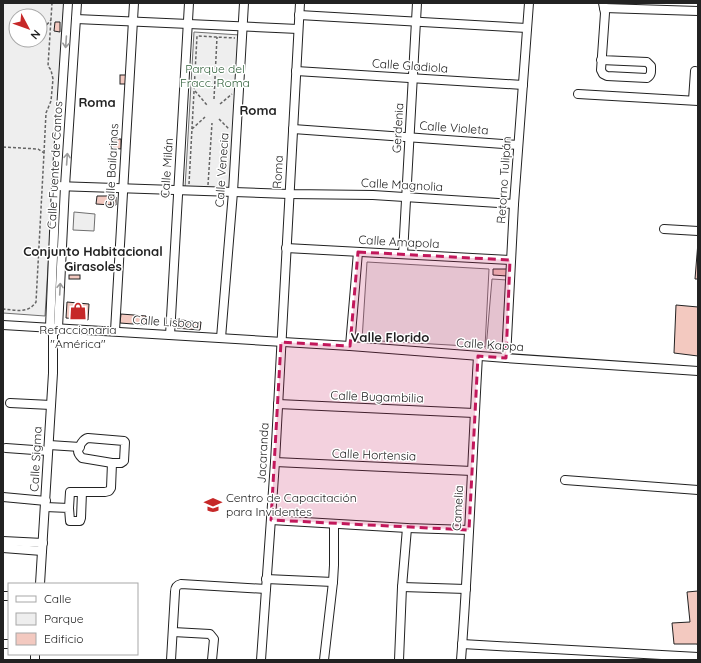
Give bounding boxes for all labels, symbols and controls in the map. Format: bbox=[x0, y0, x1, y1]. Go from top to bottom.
north arrow bbox=[8, 8, 48, 48]
text: N bbox=[28, 27, 43, 42]
one-way arrow bbox=[62, 35, 70, 48]
street label: Calle Gladiola bbox=[372, 55, 448, 76]
park label: Parque del Fracc. Roma bbox=[180, 61, 250, 90]
district label: Roma bbox=[78, 94, 116, 110]
street label: Calle Fuente de Cantos bbox=[44, 100, 65, 229]
district label: Roma bbox=[239, 102, 277, 118]
street label: Gerdenia bbox=[389, 102, 406, 153]
street label: Calle Violeta bbox=[419, 118, 489, 137]
street label: Calle Bailarinas bbox=[102, 123, 121, 209]
street label: Calle Venecia bbox=[211, 132, 232, 208]
street label: Retorno Tulipán bbox=[493, 136, 514, 224]
street label: Calle Milán bbox=[157, 137, 176, 198]
one-way arrow bbox=[63, 153, 70, 166]
street label: Roma bbox=[269, 155, 286, 189]
street label: Calle Magnolia bbox=[361, 175, 443, 194]
street label: Calle Amapola bbox=[358, 232, 440, 251]
district label: Conjunto Habitacional Girasoles bbox=[23, 243, 163, 274]
one-way arrow bbox=[56, 283, 63, 296]
shop icon: Refaccionaria "América" bbox=[68, 301, 88, 321]
street label: Calle Lisboa bbox=[132, 312, 200, 331]
place label: Refaccionaria "América" bbox=[39, 322, 117, 351]
district label: Valle Florido bbox=[351, 329, 429, 345]
street label: Calle Kappa bbox=[456, 335, 524, 354]
street label: Calle Bugambilia bbox=[330, 387, 424, 406]
street label: Jacaranda bbox=[253, 422, 272, 484]
street label: Calle Sigma bbox=[26, 426, 45, 492]
street label: Calle Hortensia bbox=[332, 446, 416, 463]
street label: Camelia bbox=[449, 485, 466, 531]
place label: Centro de Capacitación para Invidentes bbox=[226, 490, 357, 519]
school or university icon: Centro de Capacitación para Invidentes bbox=[203, 495, 223, 515]
legend bbox=[8, 583, 138, 655]
text: Calle bbox=[44, 591, 72, 606]
text: Parque bbox=[44, 611, 84, 626]
text: Edificio bbox=[44, 631, 84, 646]

